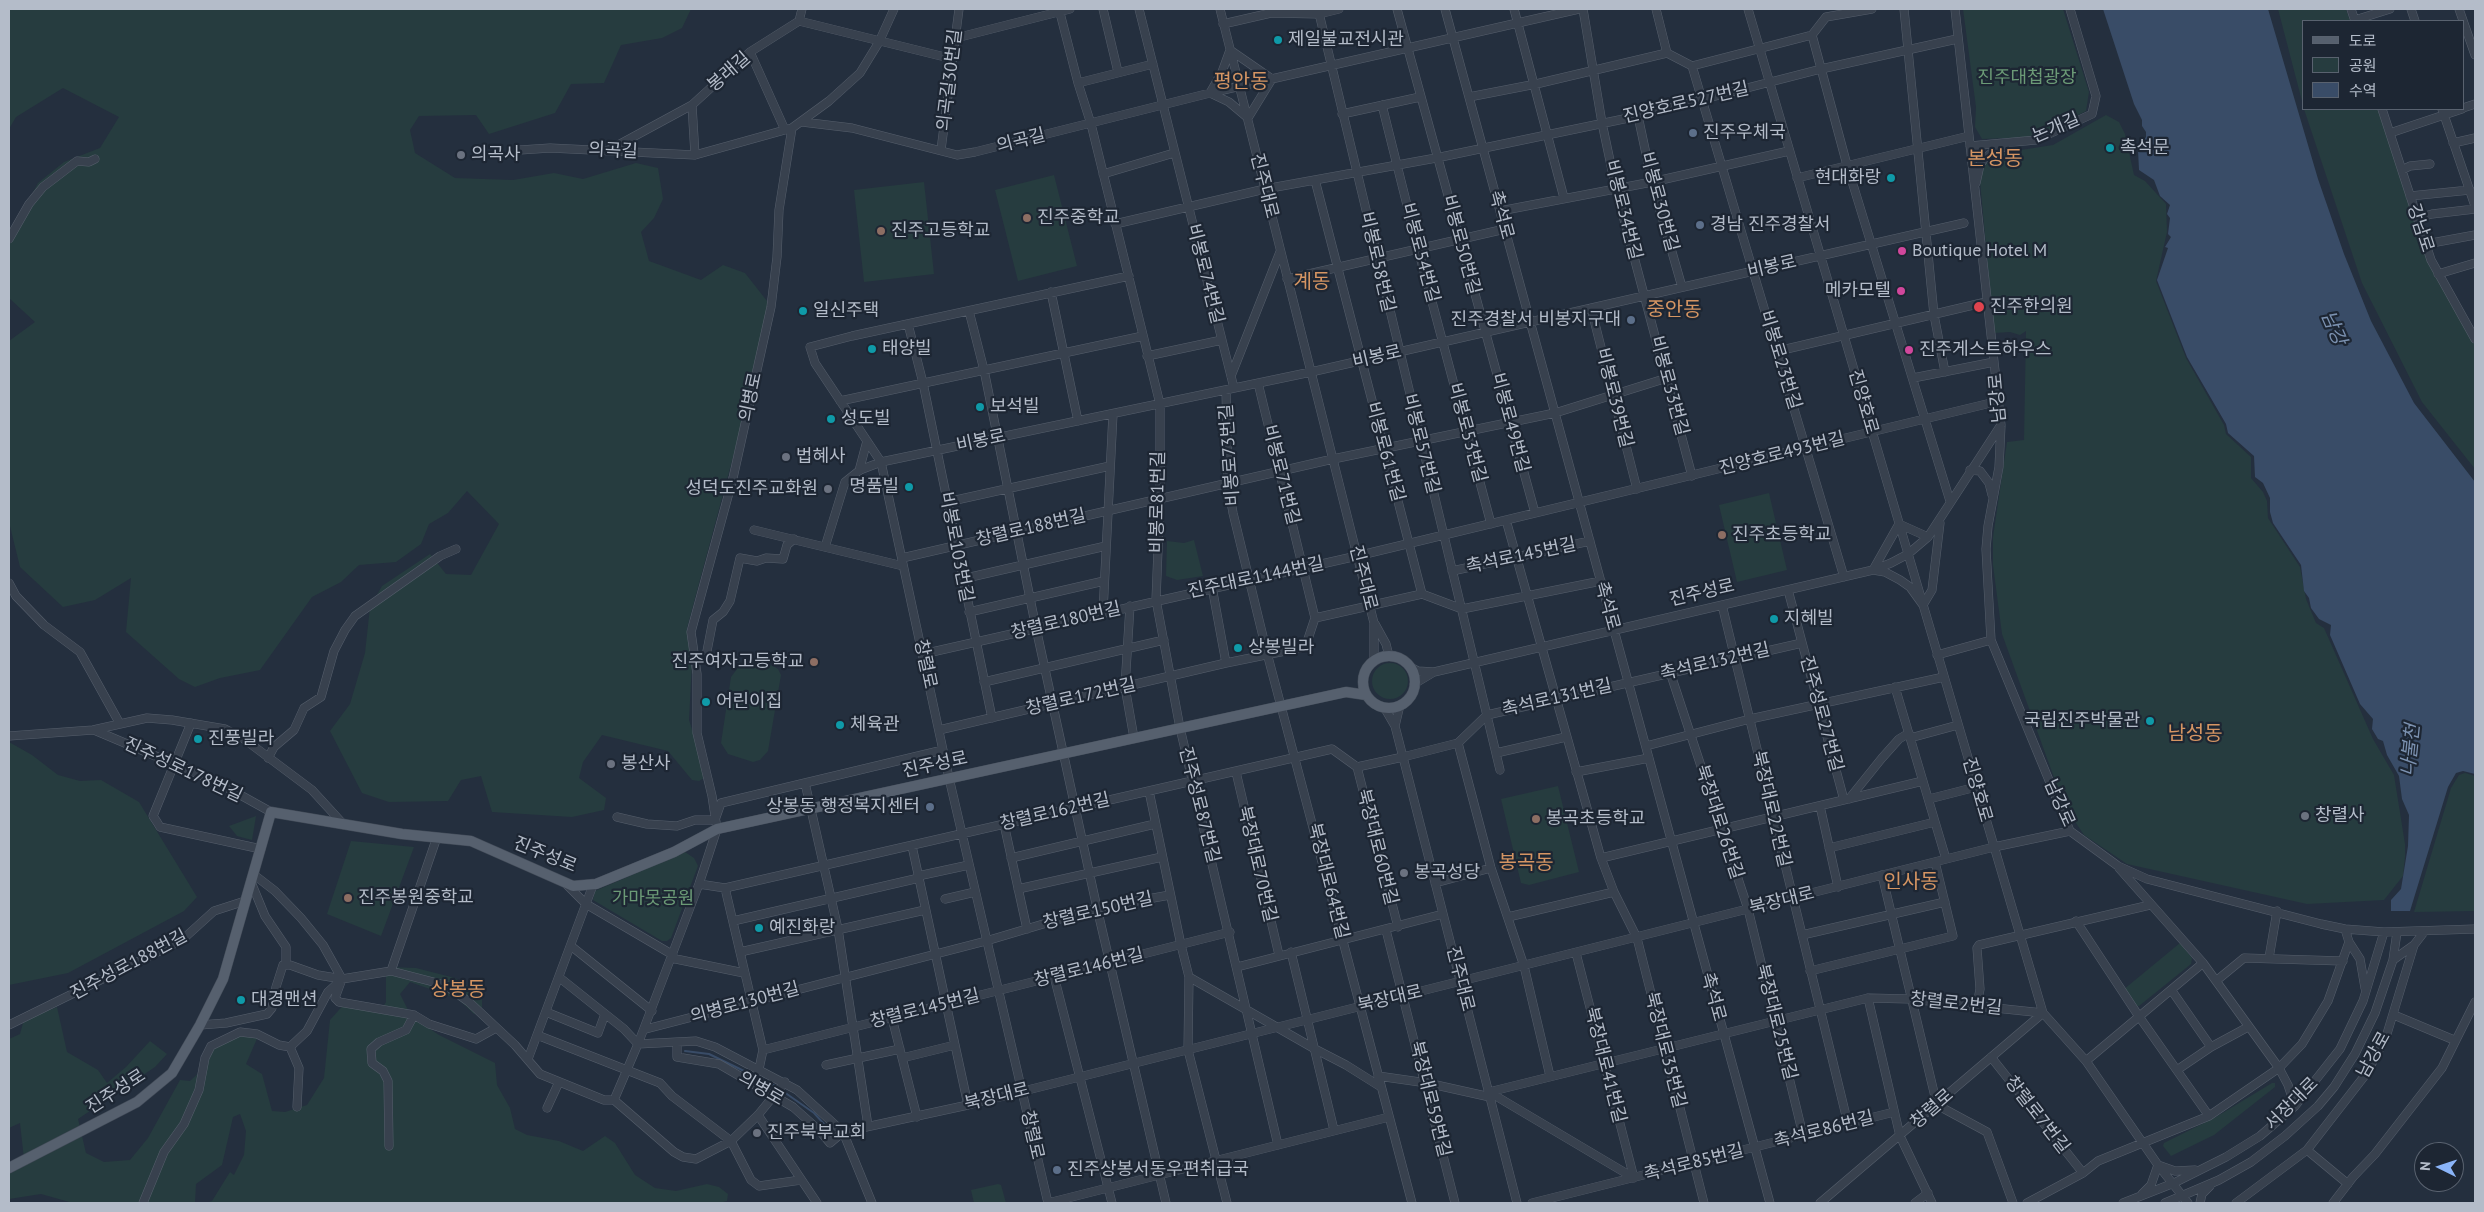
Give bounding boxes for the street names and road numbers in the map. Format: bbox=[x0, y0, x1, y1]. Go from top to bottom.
street label: 의곡길30번길 bbox=[933, 28, 967, 132]
street label: 봉래길 bbox=[703, 48, 755, 96]
street label: 진양호로527번길 bbox=[1621, 78, 1751, 128]
street label: 논개길 bbox=[2029, 108, 2083, 148]
street label: 의곡길 bbox=[994, 125, 1048, 157]
street label: 의곡길 bbox=[588, 139, 638, 163]
street label: 비봉로30번길 bbox=[1635, 150, 1683, 254]
street label: 진주대로 bbox=[1246, 151, 1282, 221]
street label: 비봉로34번길 bbox=[1600, 158, 1646, 262]
street label: 촉석로 bbox=[1484, 188, 1518, 242]
street label: 비봉로50번길 bbox=[1437, 193, 1485, 297]
street label: 비봉로54번길 bbox=[1396, 201, 1444, 305]
street label: 강남로 bbox=[2402, 201, 2438, 255]
street label: 비봉로58번길 bbox=[1355, 210, 1399, 314]
street label: 비봉로74번길 bbox=[1182, 222, 1228, 326]
street label: 비봉로 bbox=[1745, 251, 1799, 283]
street label: 비봉로23번길 bbox=[1755, 308, 1805, 412]
street label: 비봉로33번길 bbox=[1645, 334, 1693, 438]
street label: 비봉로 bbox=[1350, 341, 1404, 373]
street label: 비봉로39번길 bbox=[1591, 346, 1637, 450]
street label: 진양호로 bbox=[1843, 367, 1883, 437]
street label: 의병로 bbox=[735, 370, 767, 424]
street label: 비봉로49번길 bbox=[1486, 371, 1534, 475]
street label: 남강로 bbox=[1985, 372, 2011, 424]
street label: 비봉로53번길 bbox=[1443, 381, 1491, 485]
street label: 비봉로57번길 bbox=[1398, 392, 1444, 496]
street label: 비봉로61번길 bbox=[1361, 400, 1409, 504]
street label: 비봉로73번길 bbox=[1216, 403, 1244, 507]
street label: 비봉로71번길 bbox=[1258, 423, 1304, 527]
street label: 비봉로 bbox=[954, 425, 1008, 457]
street label: 진양호로493번길 bbox=[1717, 428, 1847, 480]
street label: 비봉로81번길 bbox=[1146, 451, 1170, 553]
street label: 비봉로103번길 bbox=[935, 490, 977, 604]
street label: 창렬로188번길 bbox=[974, 505, 1088, 551]
street label: 촉석로145번길 bbox=[1464, 534, 1578, 578]
street label: 진주대로 bbox=[1345, 543, 1381, 613]
street label: 진주대로1144번길 bbox=[1186, 553, 1326, 603]
street label: 진주성로 bbox=[1667, 575, 1737, 611]
street label: 촉석로 bbox=[1590, 579, 1624, 633]
street label: 창렬로180번길 bbox=[1009, 598, 1123, 644]
street label: 창렬로 bbox=[909, 637, 941, 691]
street label: 촉석로132번길 bbox=[1658, 639, 1772, 685]
street label: 진주성로27번길 bbox=[1795, 654, 1847, 774]
street label: 창렬로172번길 bbox=[1024, 674, 1138, 720]
street label: 촉석로131번길 bbox=[1500, 675, 1614, 721]
street label: 진주성로178번길 bbox=[120, 733, 246, 807]
street label: 진주성로87번길 bbox=[1174, 745, 1224, 865]
street label: 진주성로 bbox=[900, 748, 970, 782]
street label: 북장대로22번길 bbox=[1747, 749, 1795, 869]
street label: 진양호로 bbox=[1957, 755, 1997, 825]
street label: 북장대로26번길 bbox=[1690, 762, 1748, 882]
street label: 남강로 bbox=[2039, 776, 2079, 830]
street label: 북장대로60번길 bbox=[1352, 787, 1402, 907]
street label: 창렬로162번길 bbox=[998, 789, 1112, 835]
street label: 북장대로70번길 bbox=[1233, 804, 1281, 924]
street label: 북장대로64번길 bbox=[1303, 821, 1353, 941]
street label: 진주성로 bbox=[510, 833, 580, 877]
street label: 북장대로 bbox=[1747, 883, 1817, 919]
street label: 창렬로150번길 bbox=[1041, 888, 1155, 934]
street label: 진주성로188번길 bbox=[67, 925, 191, 1005]
street label: 창렬로146번길 bbox=[1032, 944, 1146, 992]
street label: 진주대로 bbox=[1442, 944, 1478, 1014]
street label: 북장대로25번길 bbox=[1751, 962, 1801, 1082]
street label: 촉석로 bbox=[1696, 970, 1730, 1024]
street label: 의병로130번길 bbox=[688, 978, 802, 1028]
street label: 북장대로 bbox=[1355, 981, 1425, 1017]
street label: 창렬로145번길 bbox=[868, 985, 982, 1033]
street label: 창렬로2번길 bbox=[1909, 988, 2003, 1020]
street label: 북장대로35번길 bbox=[1640, 990, 1690, 1110]
street label: 북장대로41번길 bbox=[1580, 1005, 1630, 1125]
street label: 남강로 bbox=[2353, 1028, 2395, 1082]
street label: 북장대로59번길 bbox=[1405, 1039, 1455, 1159]
street label: 진주성로 bbox=[82, 1065, 150, 1119]
street label: 의병로 bbox=[734, 1067, 788, 1111]
street label: 창렬로7번길 bbox=[2000, 1072, 2074, 1158]
street label: 서장대로 bbox=[2261, 1073, 2323, 1135]
street label: 북장대로 bbox=[962, 1079, 1032, 1115]
street label: 창렬로 bbox=[1906, 1085, 1958, 1133]
street label: 촉석로86번길 bbox=[1772, 1107, 1876, 1153]
street label: 창렬로 bbox=[1016, 1108, 1048, 1162]
street label: 촉석로85번길 bbox=[1642, 1140, 1746, 1186]

